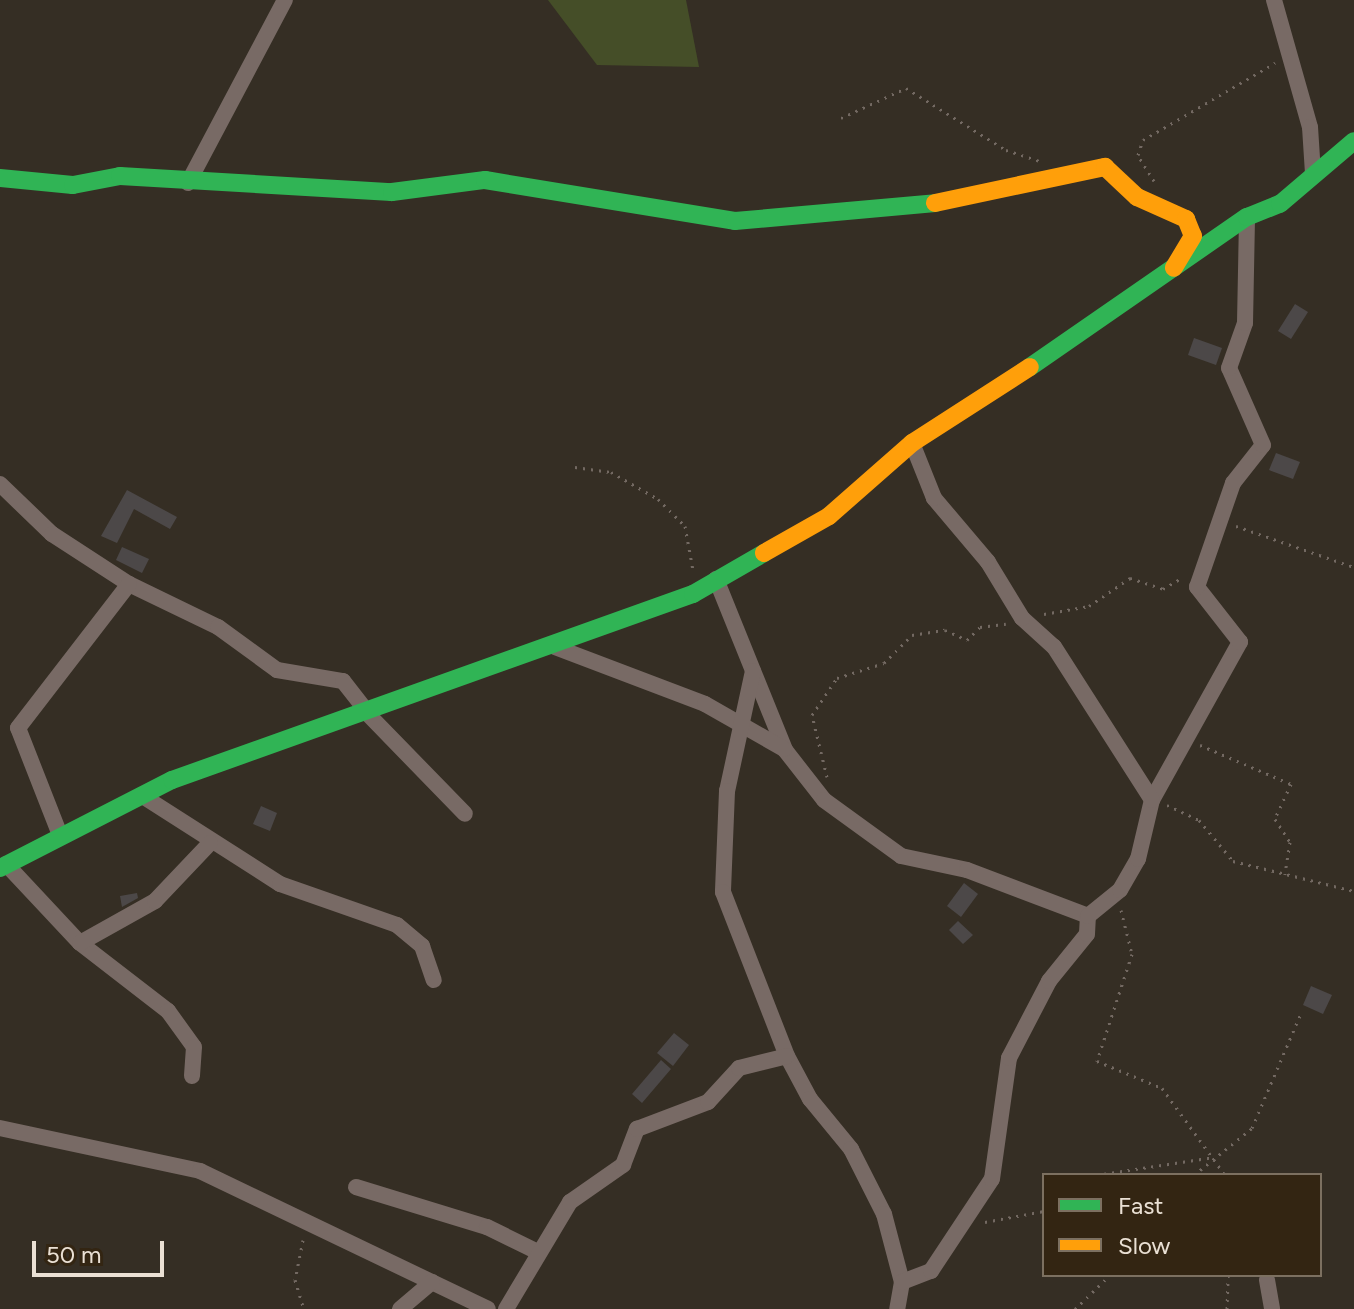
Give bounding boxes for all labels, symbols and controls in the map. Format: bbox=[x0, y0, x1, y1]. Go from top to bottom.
legend bbox=[1042, 1173, 1322, 1277]
text: Fast bbox=[1118, 1191, 1163, 1220]
scale bar bbox=[36, 1225, 168, 1275]
text: Slow bbox=[1118, 1231, 1170, 1260]
text: 50 m bbox=[46, 1240, 102, 1269]

